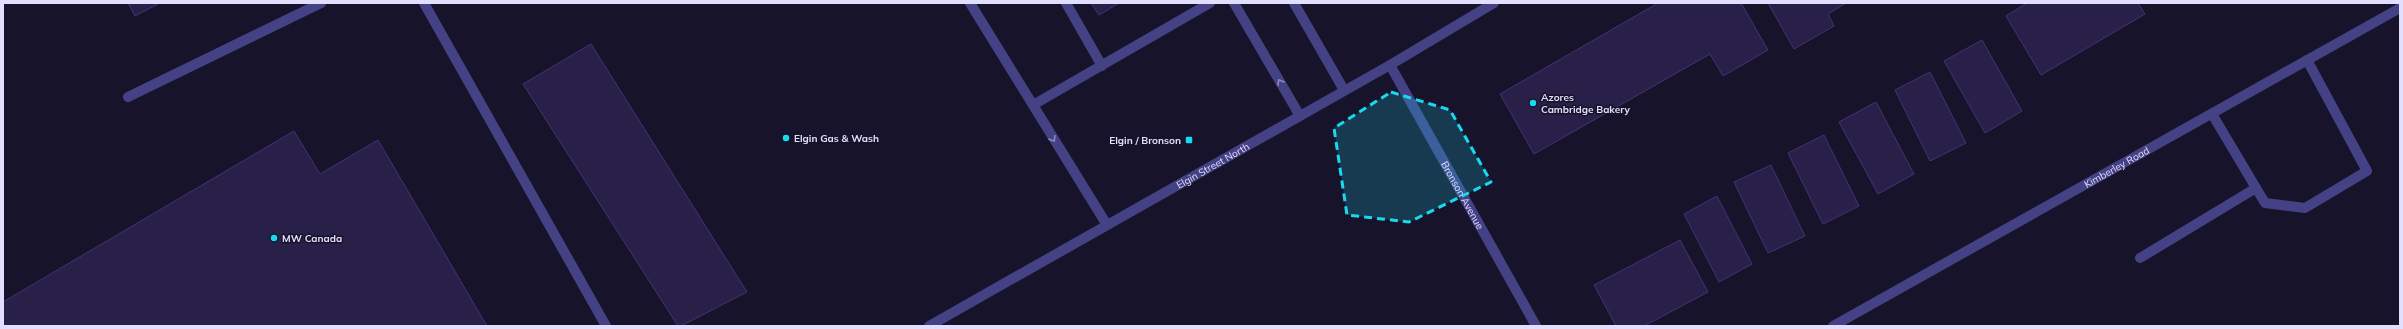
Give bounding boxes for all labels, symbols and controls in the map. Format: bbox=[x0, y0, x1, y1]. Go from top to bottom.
one-way arrow bbox=[1278, 79, 1285, 86]
place label: Azores Cambridge Bakery bbox=[1541, 91, 1630, 116]
marker: Azores Cambridge Bakery bbox=[1528, 98, 1538, 108]
place label: Elgin Gas & Wash bbox=[794, 132, 879, 145]
marker: Elgin Gas & Wash bbox=[781, 133, 791, 143]
place label: Elgin / Bronson bbox=[1109, 134, 1181, 147]
one-way arrow bbox=[1049, 135, 1056, 142]
marker: Elgin / Bronson bbox=[1184, 135, 1194, 145]
street label: Elgin Street North bbox=[1174, 139, 1252, 191]
street label: Kimberley Road bbox=[2082, 144, 2151, 191]
street label: Bronson Avenue bbox=[1438, 159, 1487, 231]
place label: MW Canada bbox=[282, 232, 342, 245]
marker: MW Canada bbox=[269, 233, 279, 243]

